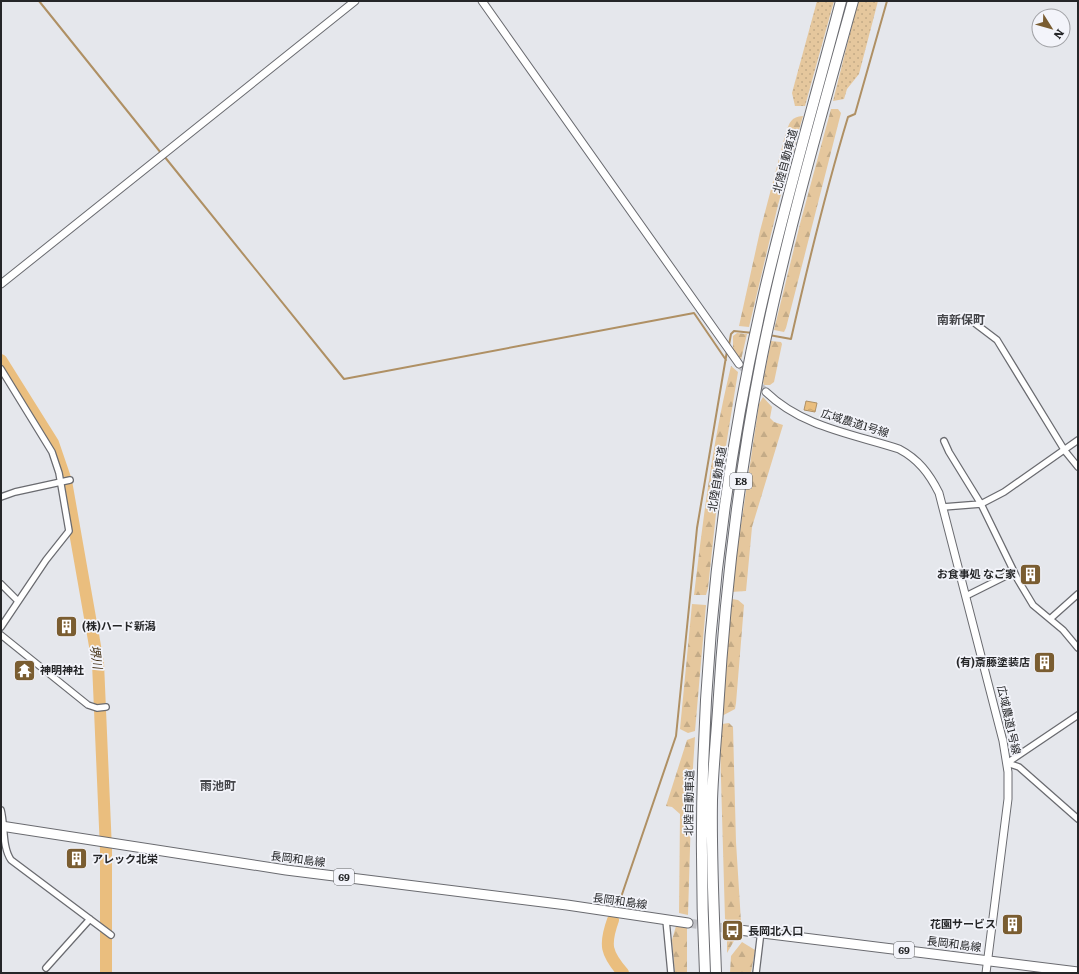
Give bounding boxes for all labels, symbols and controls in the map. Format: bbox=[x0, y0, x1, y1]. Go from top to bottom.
north arrow bbox=[1031, 8, 1071, 48]
text: N bbox=[1051, 26, 1069, 43]
street label: 北陸自動車道 bbox=[768, 127, 800, 195]
district label: 南新保町 bbox=[937, 310, 985, 328]
street label: 広域農道1号線 bbox=[819, 404, 891, 440]
street label: 北陸自動車道 bbox=[703, 445, 729, 513]
road number: E8 bbox=[730, 473, 752, 489]
building icon: お食事処 なご家 bbox=[1018, 561, 1044, 587]
place label: お食事処 なご家 bbox=[937, 565, 1016, 581]
building icon: (株)ハード新潟 bbox=[54, 613, 80, 639]
place label: (株)ハード新潟 bbox=[82, 617, 156, 633]
water label: 堺川 bbox=[86, 644, 108, 672]
building icon: (有)斎藤塗装店 bbox=[1032, 649, 1058, 675]
place label: (有)斎藤塗装店 bbox=[956, 653, 1030, 669]
temple icon: 神明神社 bbox=[12, 657, 38, 683]
place label: 神明神社 bbox=[40, 661, 84, 677]
street label: 広域農道1号線 bbox=[994, 684, 1026, 756]
street label: 北陸自動車道 bbox=[679, 770, 697, 836]
district label: 雨池町 bbox=[200, 776, 236, 794]
building icon: アレック北栄 bbox=[64, 846, 90, 872]
street label: 長岡和島線 bbox=[270, 847, 326, 869]
place label: アレック北栄 bbox=[92, 850, 158, 866]
road number: 69 bbox=[334, 869, 354, 885]
street label: 長岡和島線 bbox=[592, 888, 648, 912]
building icon: 花園サービス bbox=[999, 911, 1025, 937]
place label: 花園サービス bbox=[930, 915, 996, 931]
bus stop icon: 長岡北入口 bbox=[719, 918, 745, 944]
place label: 長岡北入口 bbox=[748, 922, 803, 938]
street label: 長岡和島線 bbox=[926, 932, 982, 954]
road number: 69 bbox=[894, 942, 914, 958]

